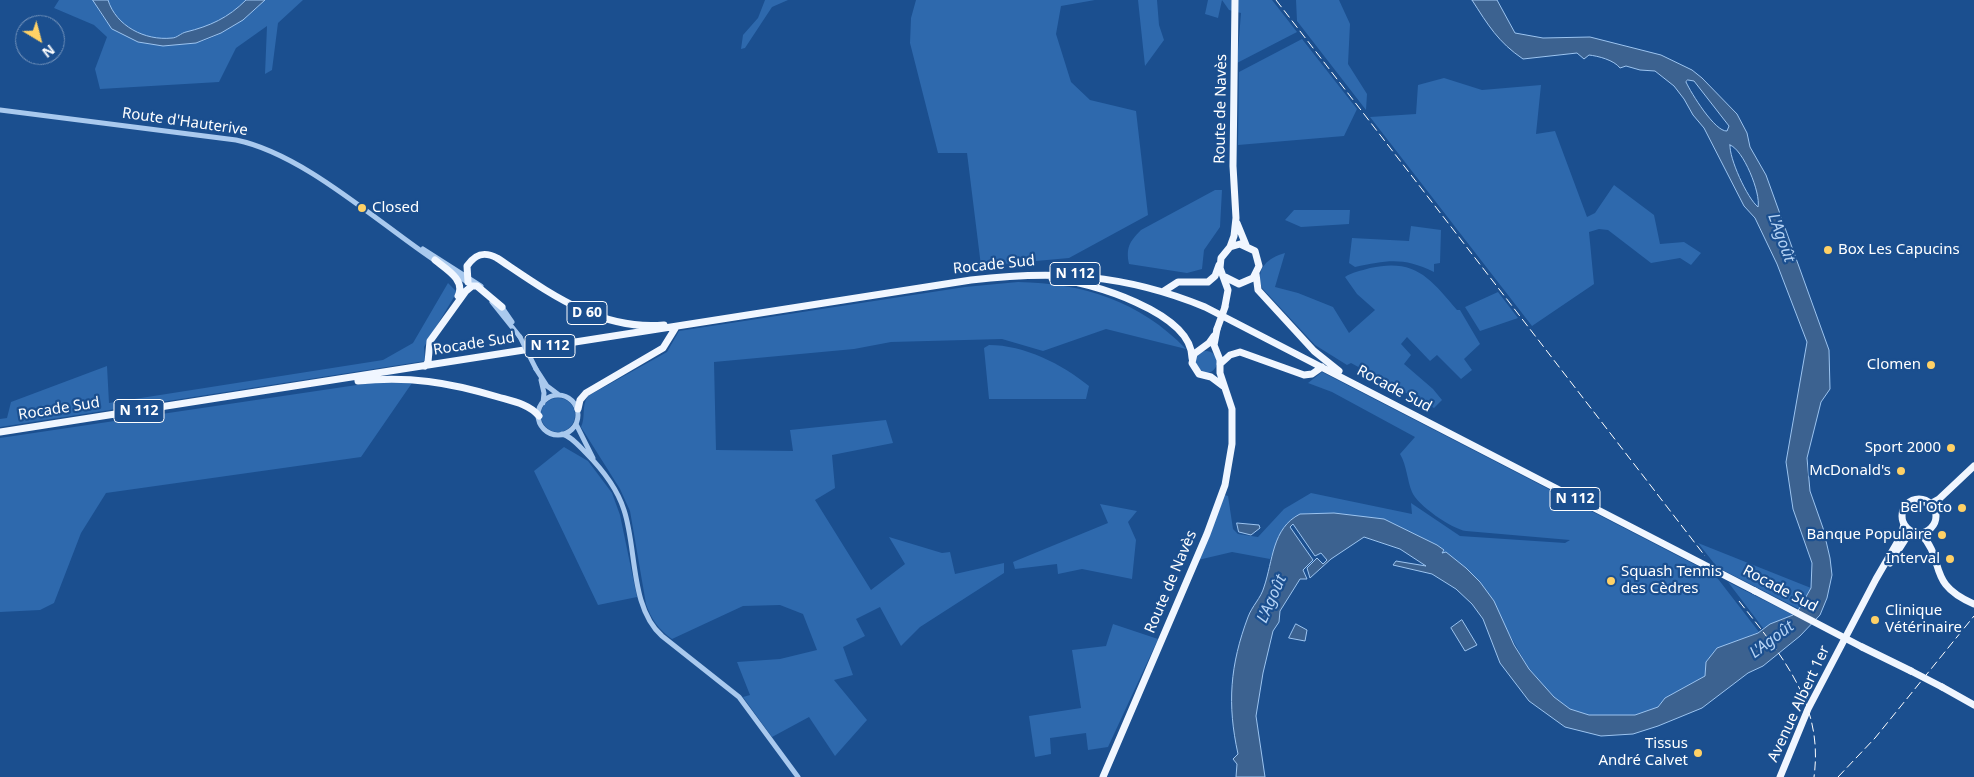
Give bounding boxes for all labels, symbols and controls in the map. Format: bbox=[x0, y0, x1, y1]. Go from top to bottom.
north arrow bbox=[15, 15, 65, 65]
text: N bbox=[38, 41, 59, 63]
street label: Route de Navès bbox=[1211, 54, 1231, 164]
street label: Route d'Hauterive bbox=[121, 104, 249, 140]
place label: Closed bbox=[372, 199, 419, 217]
marker: Closed bbox=[356, 202, 368, 214]
water label: L'Agoût bbox=[1763, 211, 1799, 265]
place label: Box Les Capucins bbox=[1838, 241, 1960, 259]
marker: Box Les Capucins bbox=[1822, 244, 1834, 256]
street label: Rocade Sud bbox=[952, 252, 1036, 278]
road number: N 112 bbox=[1050, 262, 1100, 286]
road number: D 60 bbox=[567, 302, 607, 324]
street label: Rocade Sud bbox=[432, 329, 516, 359]
road number: N 112 bbox=[525, 334, 575, 358]
place label: Clomen bbox=[1867, 356, 1921, 374]
marker: Clomen bbox=[1925, 359, 1937, 371]
street label: Rocade Sud bbox=[1353, 362, 1435, 416]
street label: Rocade Sud bbox=[17, 394, 101, 424]
road number: N 112 bbox=[114, 400, 164, 422]
place label: Sport 2000 bbox=[1865, 439, 1941, 457]
marker: Sport 2000 bbox=[1945, 442, 1957, 454]
place label: McDonald's bbox=[1809, 462, 1891, 480]
marker: McDonald's bbox=[1895, 465, 1907, 477]
road number: N 112 bbox=[1550, 488, 1600, 510]
place label: Bel'Oto bbox=[1900, 499, 1952, 517]
marker: Bel'Oto bbox=[1956, 502, 1968, 514]
place label: Banque Populaire bbox=[1807, 526, 1932, 544]
street label: Route de Navès bbox=[1141, 528, 1201, 636]
marker: Banque Populaire bbox=[1936, 529, 1948, 541]
place label: Interval bbox=[1886, 550, 1940, 568]
marker: Interval bbox=[1944, 553, 1956, 565]
street label: Rocade Sud bbox=[1739, 562, 1821, 616]
place label: Squash Tennis des Cèdres bbox=[1621, 563, 1722, 598]
water label: L'Agoût bbox=[1253, 572, 1291, 626]
marker: Squash Tennis des Cèdres bbox=[1605, 575, 1617, 587]
place label: Clinique Vétérinaire bbox=[1885, 602, 1962, 637]
marker: Clinique Vétérinaire bbox=[1869, 614, 1881, 626]
water label: L'Agoût bbox=[1746, 617, 1798, 663]
street label: Avenue Albert 1er bbox=[1764, 643, 1834, 765]
place label: Tissus André Calvet bbox=[1598, 735, 1688, 770]
marker: Tissus André Calvet bbox=[1692, 747, 1704, 759]

